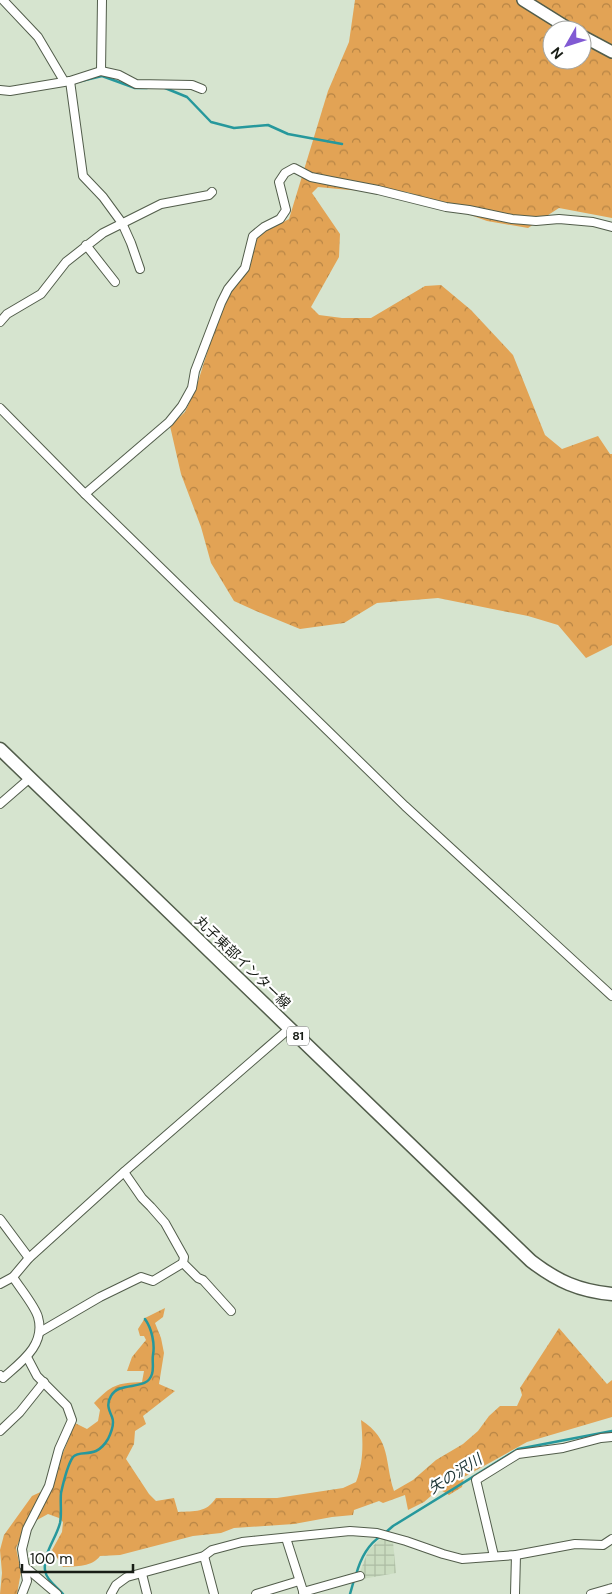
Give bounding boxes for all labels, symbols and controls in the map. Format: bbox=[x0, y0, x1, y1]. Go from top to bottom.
north arrow bbox=[542, 20, 592, 70]
text: N bbox=[547, 44, 567, 63]
street label: 丸子東部インター線 bbox=[191, 912, 295, 1012]
road number: 81 bbox=[287, 1026, 309, 1046]
water label: 矢の沢川 bbox=[424, 1449, 487, 1498]
scale bar bbox=[22, 1542, 134, 1574]
text: 100 m bbox=[30, 1549, 73, 1569]

